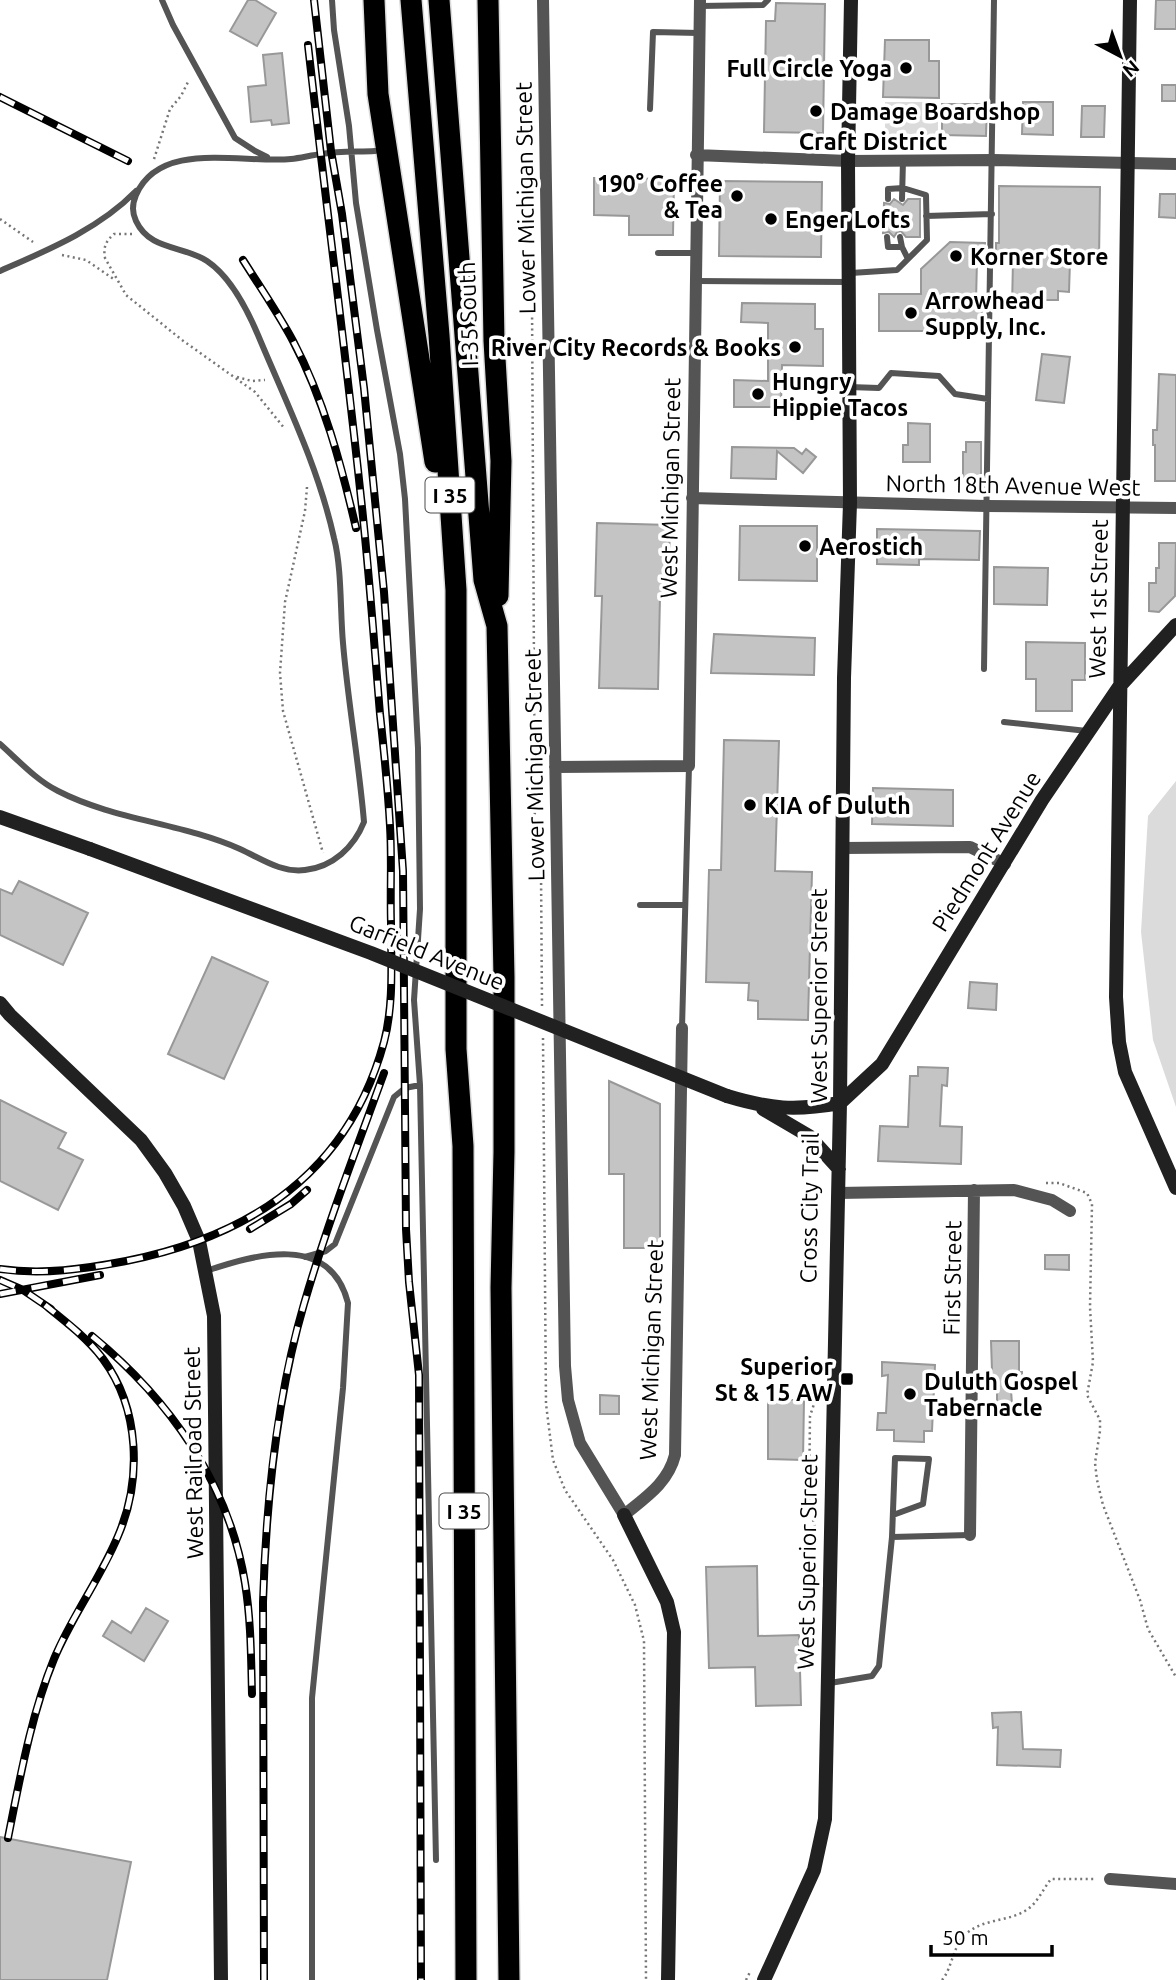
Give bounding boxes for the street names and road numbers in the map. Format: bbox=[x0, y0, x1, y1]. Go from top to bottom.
street label: Lower Michigan Street bbox=[510, 82, 540, 314]
street label: I-35 South bbox=[454, 261, 482, 367]
street label: West Michigan Street bbox=[656, 378, 684, 598]
street label: North 18th Avenue West bbox=[885, 470, 1141, 500]
road number: I 35 bbox=[426, 477, 475, 512]
street label: West 1st Street bbox=[1084, 519, 1112, 679]
street label: Lower Michigan Street bbox=[519, 649, 549, 881]
street label: Piedmont Avenue bbox=[927, 766, 1045, 936]
street label: West Superior Street bbox=[806, 888, 831, 1104]
street label: Garfield Avenue bbox=[346, 909, 508, 995]
street label: Cross City Trail bbox=[795, 1132, 823, 1284]
street label: First Street bbox=[938, 1220, 966, 1336]
street label: West Michigan Street bbox=[635, 1239, 667, 1461]
street label: West Railroad Street bbox=[179, 1347, 207, 1559]
street label: West Superior Street bbox=[793, 1454, 821, 1670]
road number: I 35 bbox=[440, 1494, 489, 1528]

